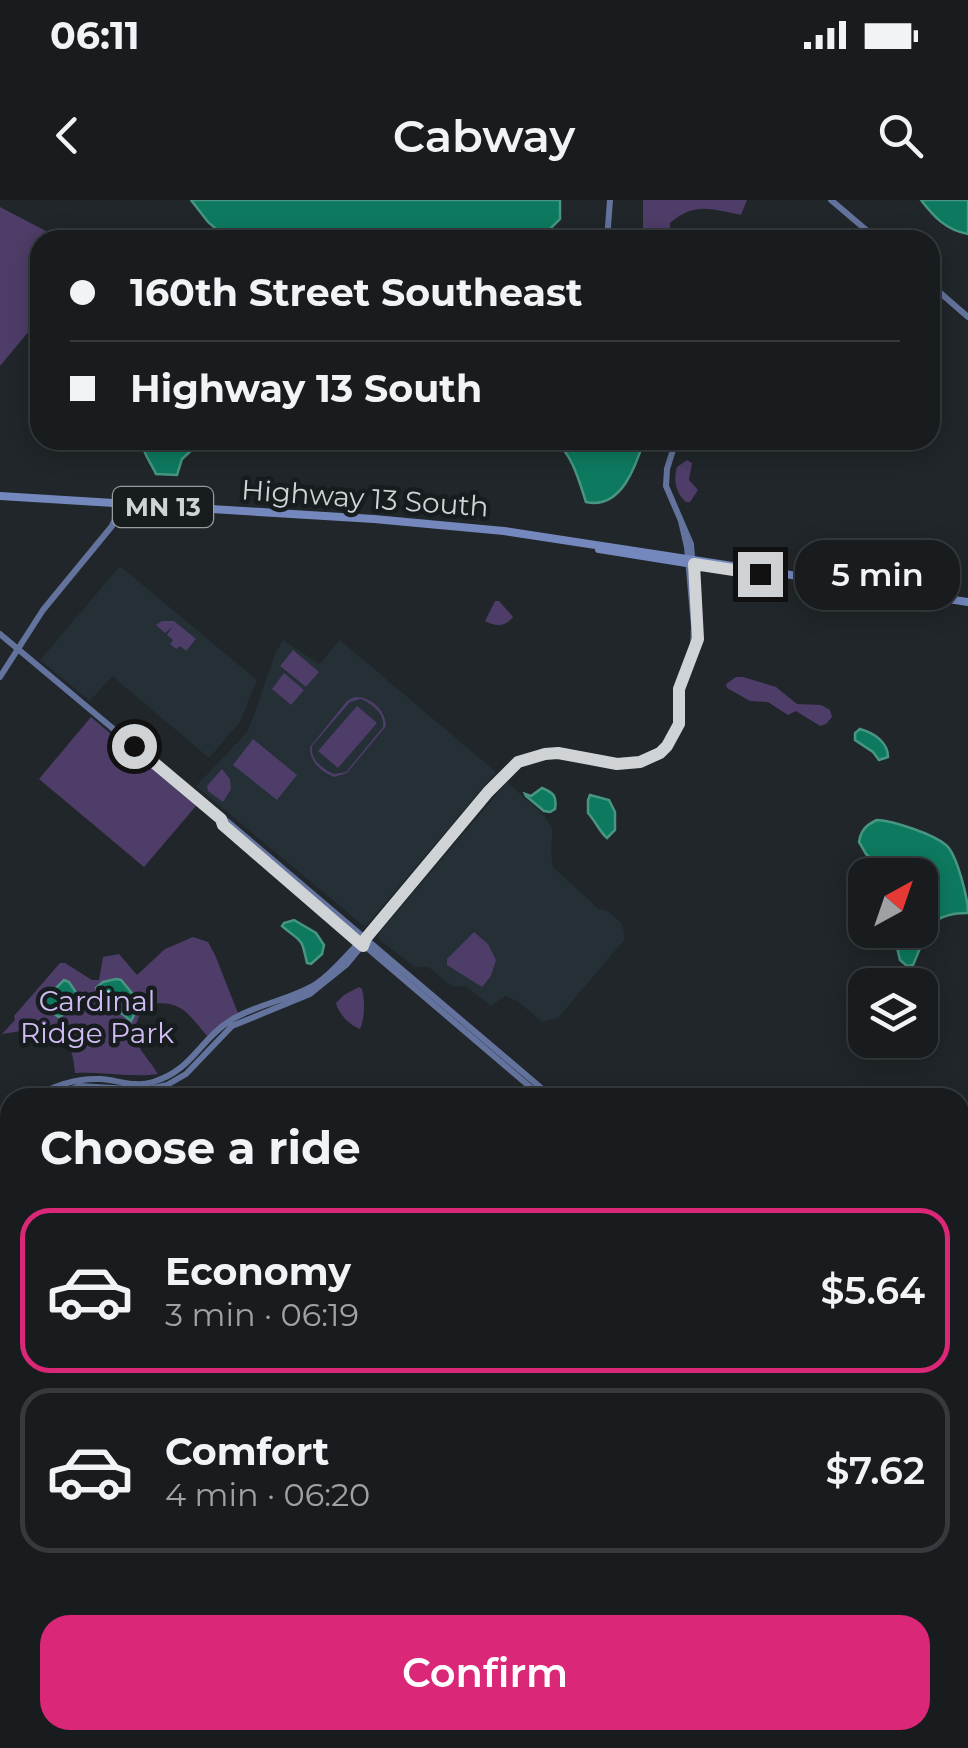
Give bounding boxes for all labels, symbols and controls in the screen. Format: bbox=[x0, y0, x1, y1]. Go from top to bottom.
text: 06:11 bbox=[50, 12, 140, 59]
icon: back bbox=[40, 108, 95, 163]
text: Cabway bbox=[393, 108, 575, 163]
icon: search bbox=[873, 108, 928, 163]
text: 160th Street Southeast bbox=[130, 269, 583, 316]
text: Highway 13 South bbox=[130, 365, 482, 412]
street label: Highway 13 South bbox=[240, 472, 490, 524]
road number: MN 13 bbox=[113, 487, 213, 527]
callout: 5 min bbox=[795, 539, 960, 609]
route end bbox=[738, 552, 783, 597]
text: 5 min bbox=[831, 555, 924, 594]
route start bbox=[112, 724, 157, 769]
north arrow bbox=[848, 858, 938, 948]
map controls bbox=[848, 858, 938, 1058]
button: layers bbox=[848, 968, 938, 1058]
park label: Cardinal Ridge Park bbox=[20, 984, 174, 1050]
text: Choose a ride bbox=[40, 1120, 361, 1175]
icon: car bbox=[45, 1246, 135, 1336]
text: Economy bbox=[165, 1248, 351, 1295]
text: $5.64 bbox=[820, 1267, 925, 1314]
text: 3 min · 06:19 bbox=[165, 1295, 359, 1334]
icon: car bbox=[45, 1426, 135, 1516]
text: Comfort bbox=[165, 1428, 329, 1475]
text: $7.62 bbox=[826, 1447, 925, 1494]
text: 4 min · 06:20 bbox=[165, 1475, 370, 1514]
button: Confirm bbox=[40, 1615, 930, 1730]

